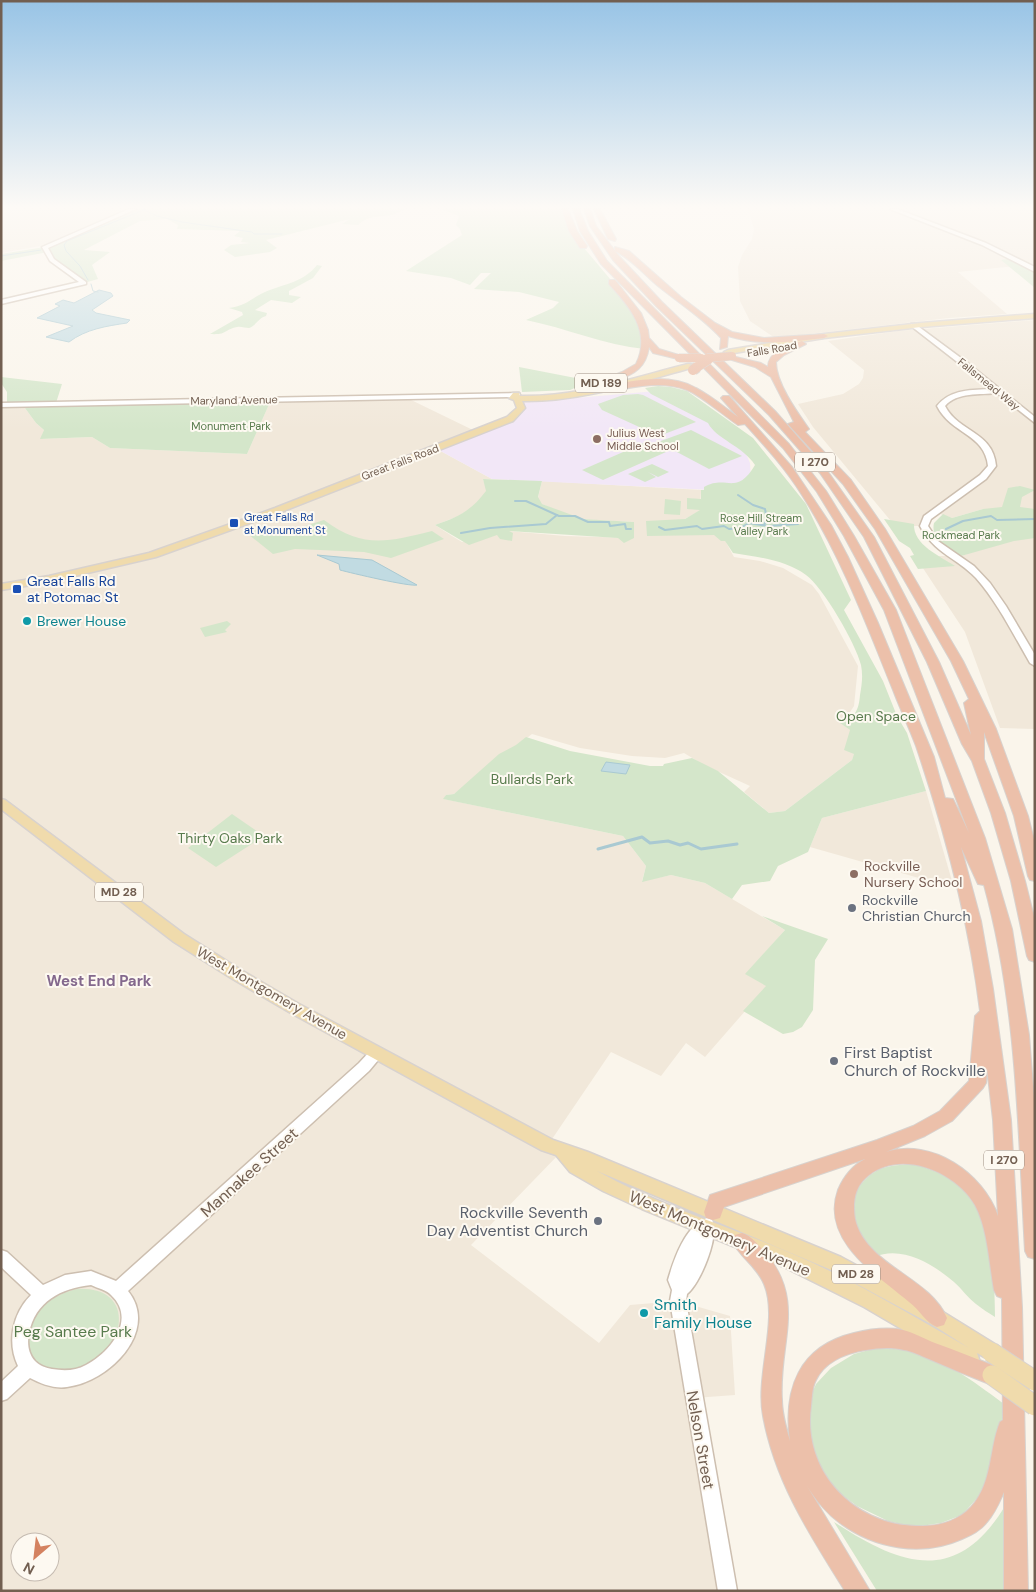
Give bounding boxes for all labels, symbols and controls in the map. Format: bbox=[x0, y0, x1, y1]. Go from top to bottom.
street label: Falls Road bbox=[746, 338, 798, 360]
street label: Fallsmead Way bbox=[955, 355, 1023, 413]
road number: MD 189 bbox=[575, 373, 627, 392]
street label: Maryland Avenue bbox=[190, 392, 278, 408]
park label: Monument Park bbox=[191, 419, 271, 433]
place label: Julius West Middle School bbox=[607, 426, 679, 453]
marker: Julius West Middle School bbox=[591, 433, 603, 445]
street label: Great Falls Road bbox=[359, 441, 441, 483]
road number: I 270 bbox=[795, 452, 835, 472]
place label: Great Falls Rd at Monument St bbox=[244, 510, 326, 537]
park label: Rose Hill Stream Valley Park bbox=[720, 511, 802, 538]
marker: Great Falls Rd at Monument St bbox=[228, 517, 240, 529]
park label: Rockmead Park bbox=[922, 528, 1001, 542]
place label: Great Falls Rd at Potomac St bbox=[27, 572, 118, 606]
marker: Great Falls Rd at Potomac St bbox=[11, 583, 23, 595]
place label: Brewer House bbox=[37, 612, 126, 630]
marker: Brewer House bbox=[21, 615, 33, 627]
park label: Open Space bbox=[836, 707, 916, 725]
park label: Bullards Park bbox=[491, 770, 573, 788]
park label: Thirty Oaks Park bbox=[178, 829, 282, 847]
place label: Rockville Nursery School bbox=[864, 857, 962, 891]
marker: Rockville Nursery School bbox=[848, 868, 860, 880]
road number: MD 28 bbox=[95, 882, 143, 902]
place label: Rockville Christian Church bbox=[862, 891, 971, 925]
marker: Rockville Christian Church bbox=[846, 902, 858, 914]
street label: West Montgomery Avenue bbox=[194, 942, 351, 1044]
district label: West End Park bbox=[47, 971, 152, 991]
place label: First Baptist Church of Rockville bbox=[844, 1042, 985, 1081]
marker: First Baptist Church of Rockville bbox=[828, 1055, 840, 1067]
street label: Mannakee Street bbox=[196, 1123, 303, 1222]
road number: I 270 bbox=[984, 1150, 1024, 1170]
street label: West Montgomery Avenue bbox=[626, 1186, 814, 1281]
place label: Rockville Seventh Day Adventist Church bbox=[427, 1202, 588, 1241]
marker: Rockville Seventh Day Adventist Church bbox=[592, 1215, 604, 1227]
road number: MD 28 bbox=[832, 1264, 880, 1284]
place label: Smith Family House bbox=[654, 1294, 752, 1333]
marker: Smith Family House bbox=[638, 1307, 650, 1319]
park label: Peg Santee Park bbox=[14, 1321, 132, 1342]
street label: Nelson Street bbox=[681, 1389, 720, 1491]
north arrow bbox=[10, 1532, 60, 1582]
text: N bbox=[20, 1558, 38, 1579]

